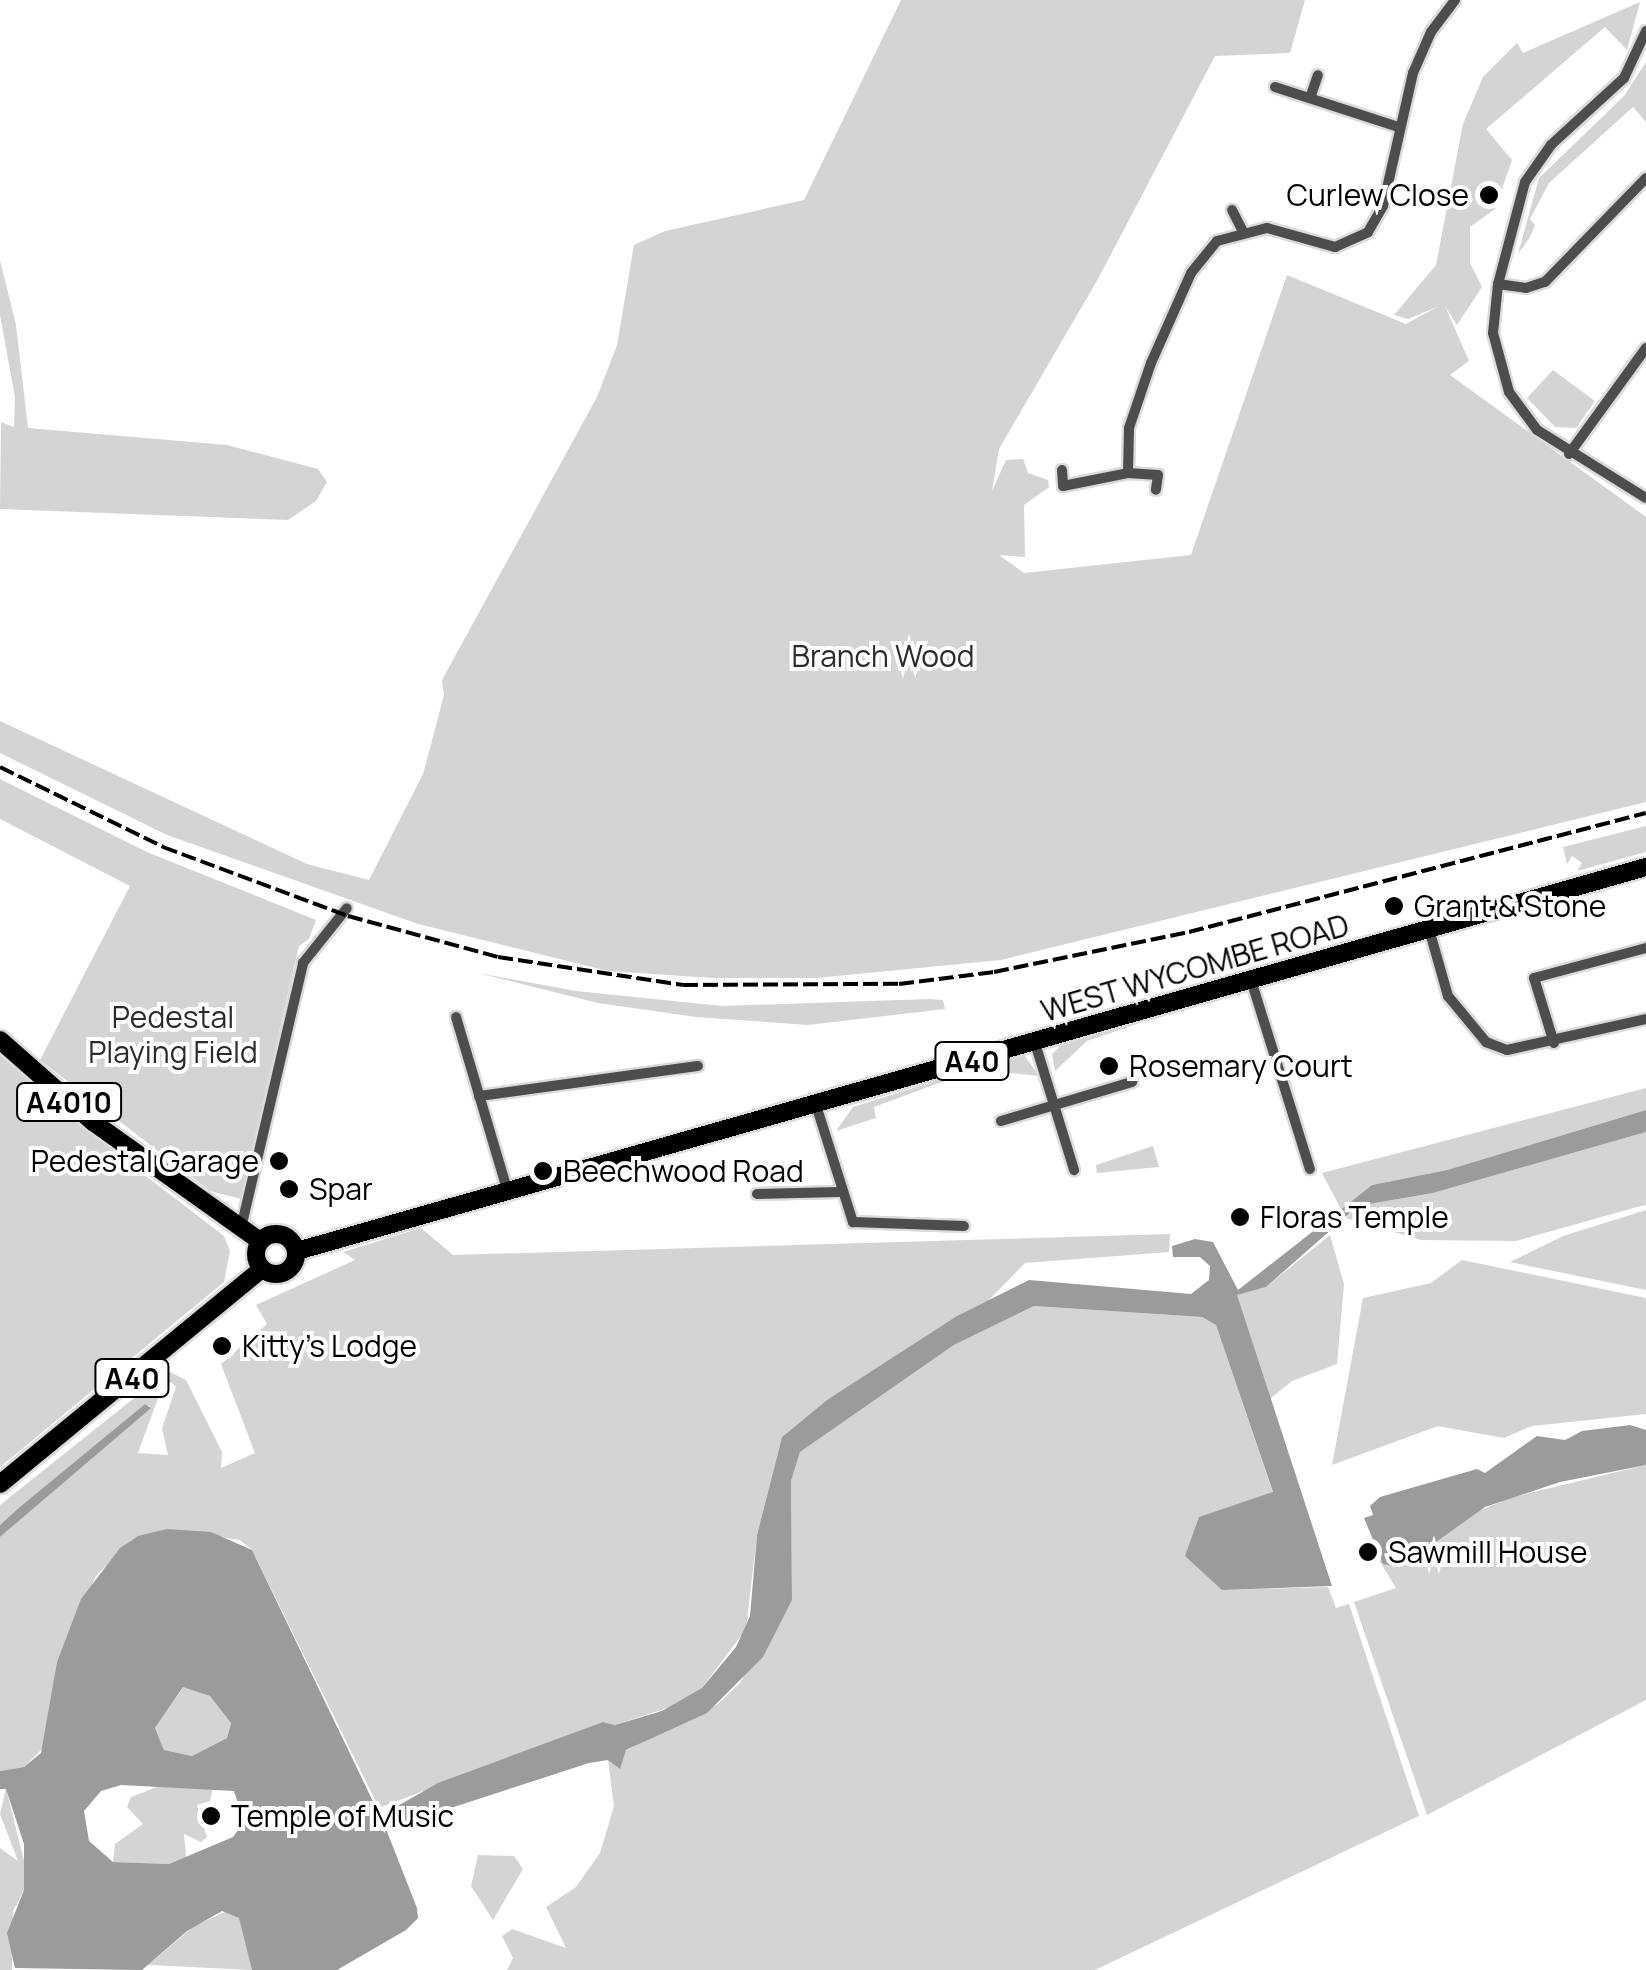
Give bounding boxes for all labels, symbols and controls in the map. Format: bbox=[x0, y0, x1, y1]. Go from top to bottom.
place label: Curlew Close bbox=[1287, 177, 1469, 213]
marker: Curlew Close bbox=[1478, 184, 1500, 206]
park label: Branch Wood bbox=[792, 638, 974, 674]
place label: Grant & Stone bbox=[1414, 888, 1606, 924]
marker: Grant & Stone bbox=[1383, 895, 1405, 917]
street label: WEST WYCOMBE ROAD bbox=[1037, 907, 1353, 1029]
park label: Pedestal Playing Field bbox=[88, 999, 258, 1070]
road number: A40 bbox=[932, 1038, 1012, 1084]
place label: Rosemary Court bbox=[1129, 1048, 1353, 1084]
marker: Rosemary Court bbox=[1098, 1055, 1120, 1077]
road number: A4010 bbox=[14, 1079, 124, 1125]
place label: Pedestal Garage bbox=[31, 1143, 259, 1179]
marker: Pedestal Garage bbox=[268, 1150, 290, 1172]
place label: Beechwood Road bbox=[563, 1153, 804, 1189]
marker: Beechwood Road bbox=[532, 1160, 554, 1182]
place label: Spar bbox=[309, 1171, 373, 1207]
marker: Spar bbox=[278, 1178, 300, 1200]
place label: Floras Temple bbox=[1260, 1199, 1449, 1235]
marker: Floras Temple bbox=[1229, 1206, 1251, 1228]
place label: Kitty's Lodge bbox=[242, 1328, 417, 1364]
marker: Kitty's Lodge bbox=[211, 1335, 233, 1357]
road number: A40 bbox=[92, 1355, 172, 1401]
place label: Sawmill House bbox=[1388, 1534, 1587, 1570]
marker: Sawmill House bbox=[1357, 1541, 1379, 1563]
place label: Temple of Music bbox=[231, 1798, 454, 1834]
marker: Temple of Music bbox=[200, 1805, 222, 1827]

